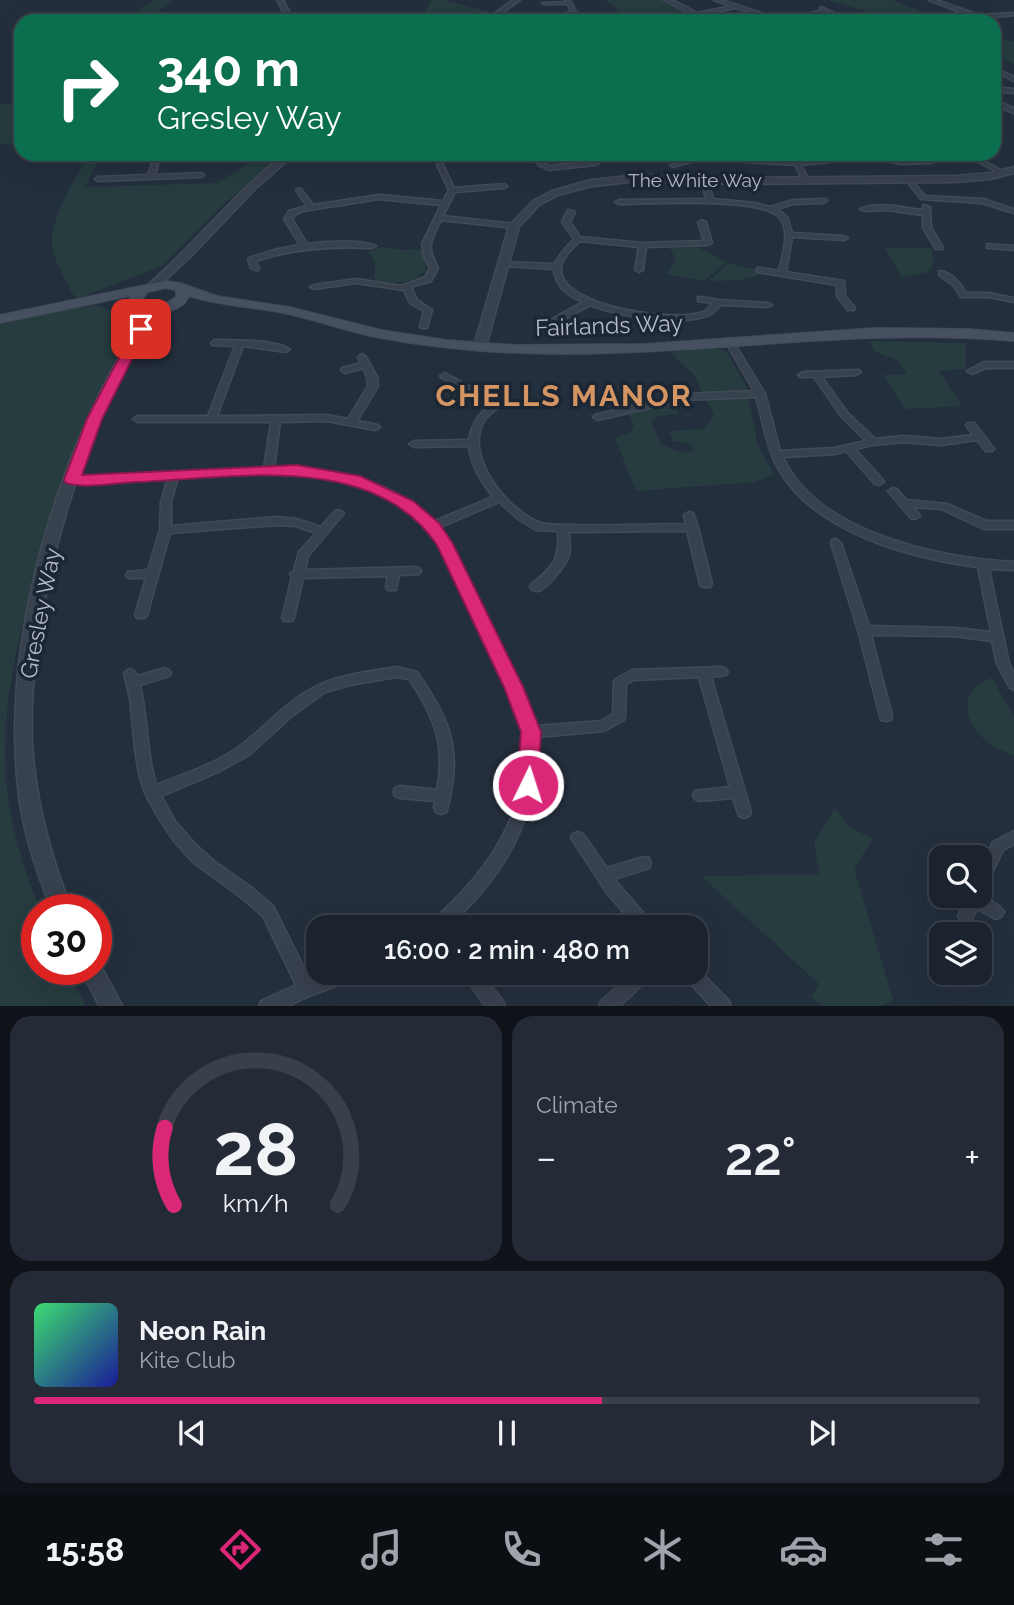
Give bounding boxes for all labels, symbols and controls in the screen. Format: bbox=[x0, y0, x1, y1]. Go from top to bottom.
text: 340 m bbox=[157, 40, 300, 97]
icon: right bbox=[42, 42, 133, 133]
text: Gresley Way bbox=[157, 99, 341, 136]
street label: The White Way bbox=[628, 169, 762, 191]
pin bbox=[111, 299, 171, 359]
street label: Fairlands Way bbox=[535, 309, 683, 341]
icon: arrive bbox=[122, 310, 160, 348]
district label: CHELLS MANOR bbox=[435, 378, 693, 413]
street label: Gresley Way bbox=[14, 545, 66, 681]
position arrow bbox=[491, 748, 565, 822]
map controls bbox=[929, 845, 992, 985]
button: search bbox=[929, 845, 992, 908]
speed limit sign: 30 bbox=[21, 894, 112, 985]
button: layers bbox=[929, 922, 992, 985]
text: 16:00 · 2 min · 480 m bbox=[384, 935, 630, 965]
text: Climate bbox=[536, 1091, 618, 1118]
text: 28 bbox=[213, 1107, 299, 1192]
text: 22° bbox=[725, 1126, 796, 1187]
text: − bbox=[536, 1135, 556, 1180]
text: + bbox=[964, 1135, 980, 1180]
text: km/h bbox=[223, 1187, 289, 1217]
text: Neon Rain bbox=[139, 1316, 266, 1346]
text: Kite Club bbox=[139, 1346, 236, 1373]
icon: previous bbox=[173, 1414, 211, 1452]
icon: pause bbox=[488, 1414, 526, 1452]
icon: next bbox=[803, 1414, 841, 1452]
icon: directions bbox=[216, 1525, 265, 1574]
icon: music bbox=[357, 1525, 406, 1574]
icon: phone bbox=[497, 1525, 546, 1574]
icon: climate bbox=[638, 1525, 687, 1574]
icon: car bbox=[779, 1525, 828, 1574]
icon: filters bbox=[919, 1525, 968, 1574]
text: 15:58 bbox=[46, 1531, 124, 1568]

